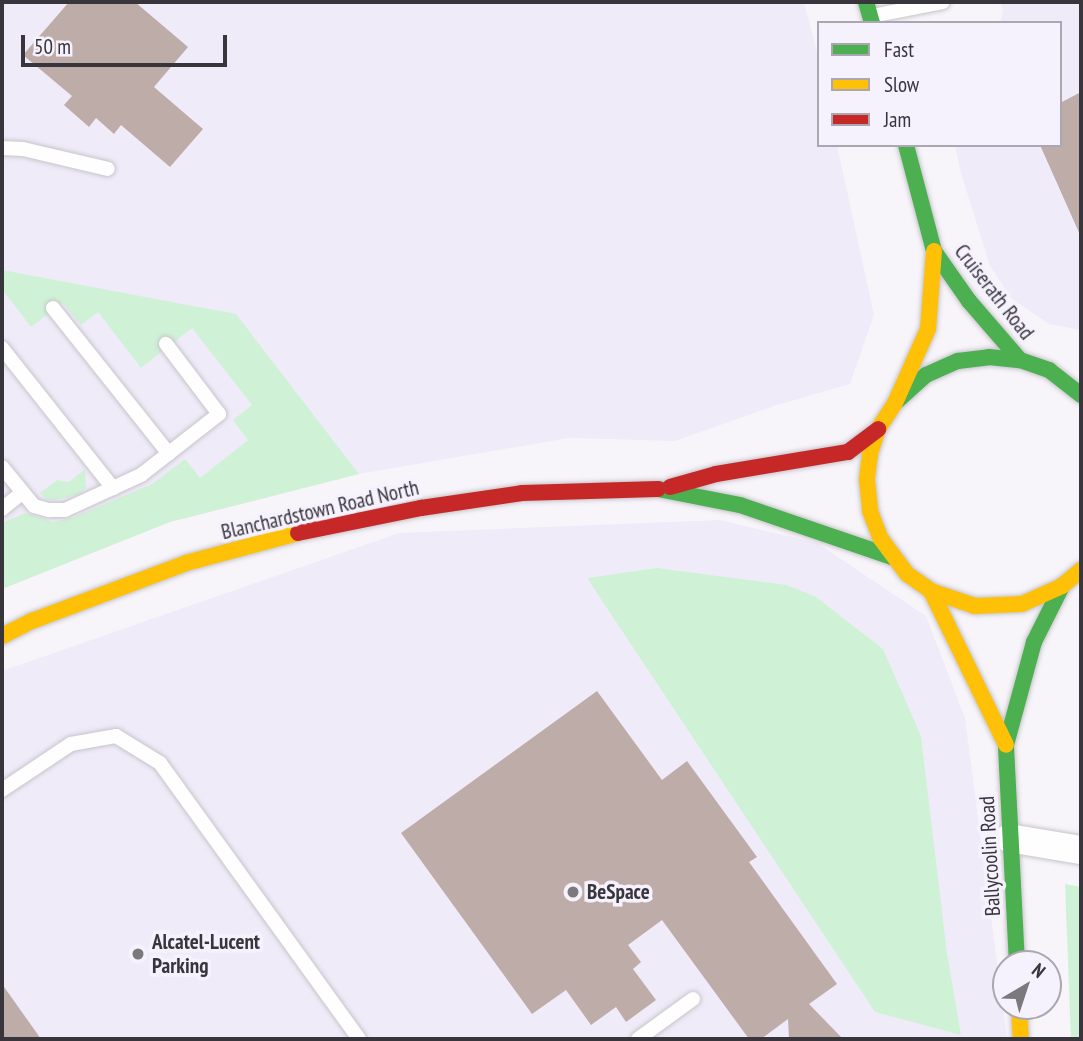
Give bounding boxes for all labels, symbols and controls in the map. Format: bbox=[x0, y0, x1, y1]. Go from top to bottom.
scale bar bbox=[24, 21, 231, 65]
legend bbox=[817, 21, 1062, 147]
text: 50 m bbox=[34, 33, 71, 60]
text: Fast bbox=[884, 36, 914, 63]
text: Slow bbox=[884, 71, 919, 98]
text: Jam bbox=[884, 106, 911, 133]
street label: Cruiserath Road bbox=[949, 239, 1039, 345]
street label: Blanchardstown Road North bbox=[219, 475, 421, 545]
street label: Ballycoolin Road bbox=[974, 795, 1006, 917]
place label: BeSpace bbox=[587, 879, 650, 905]
marker: BeSpace bbox=[565, 884, 581, 900]
place label: Alcatel-Lucent Parking bbox=[152, 929, 260, 979]
marker: Alcatel-Lucent Parking bbox=[130, 946, 146, 962]
north arrow bbox=[992, 950, 1062, 1020]
text: N bbox=[1027, 958, 1050, 983]

